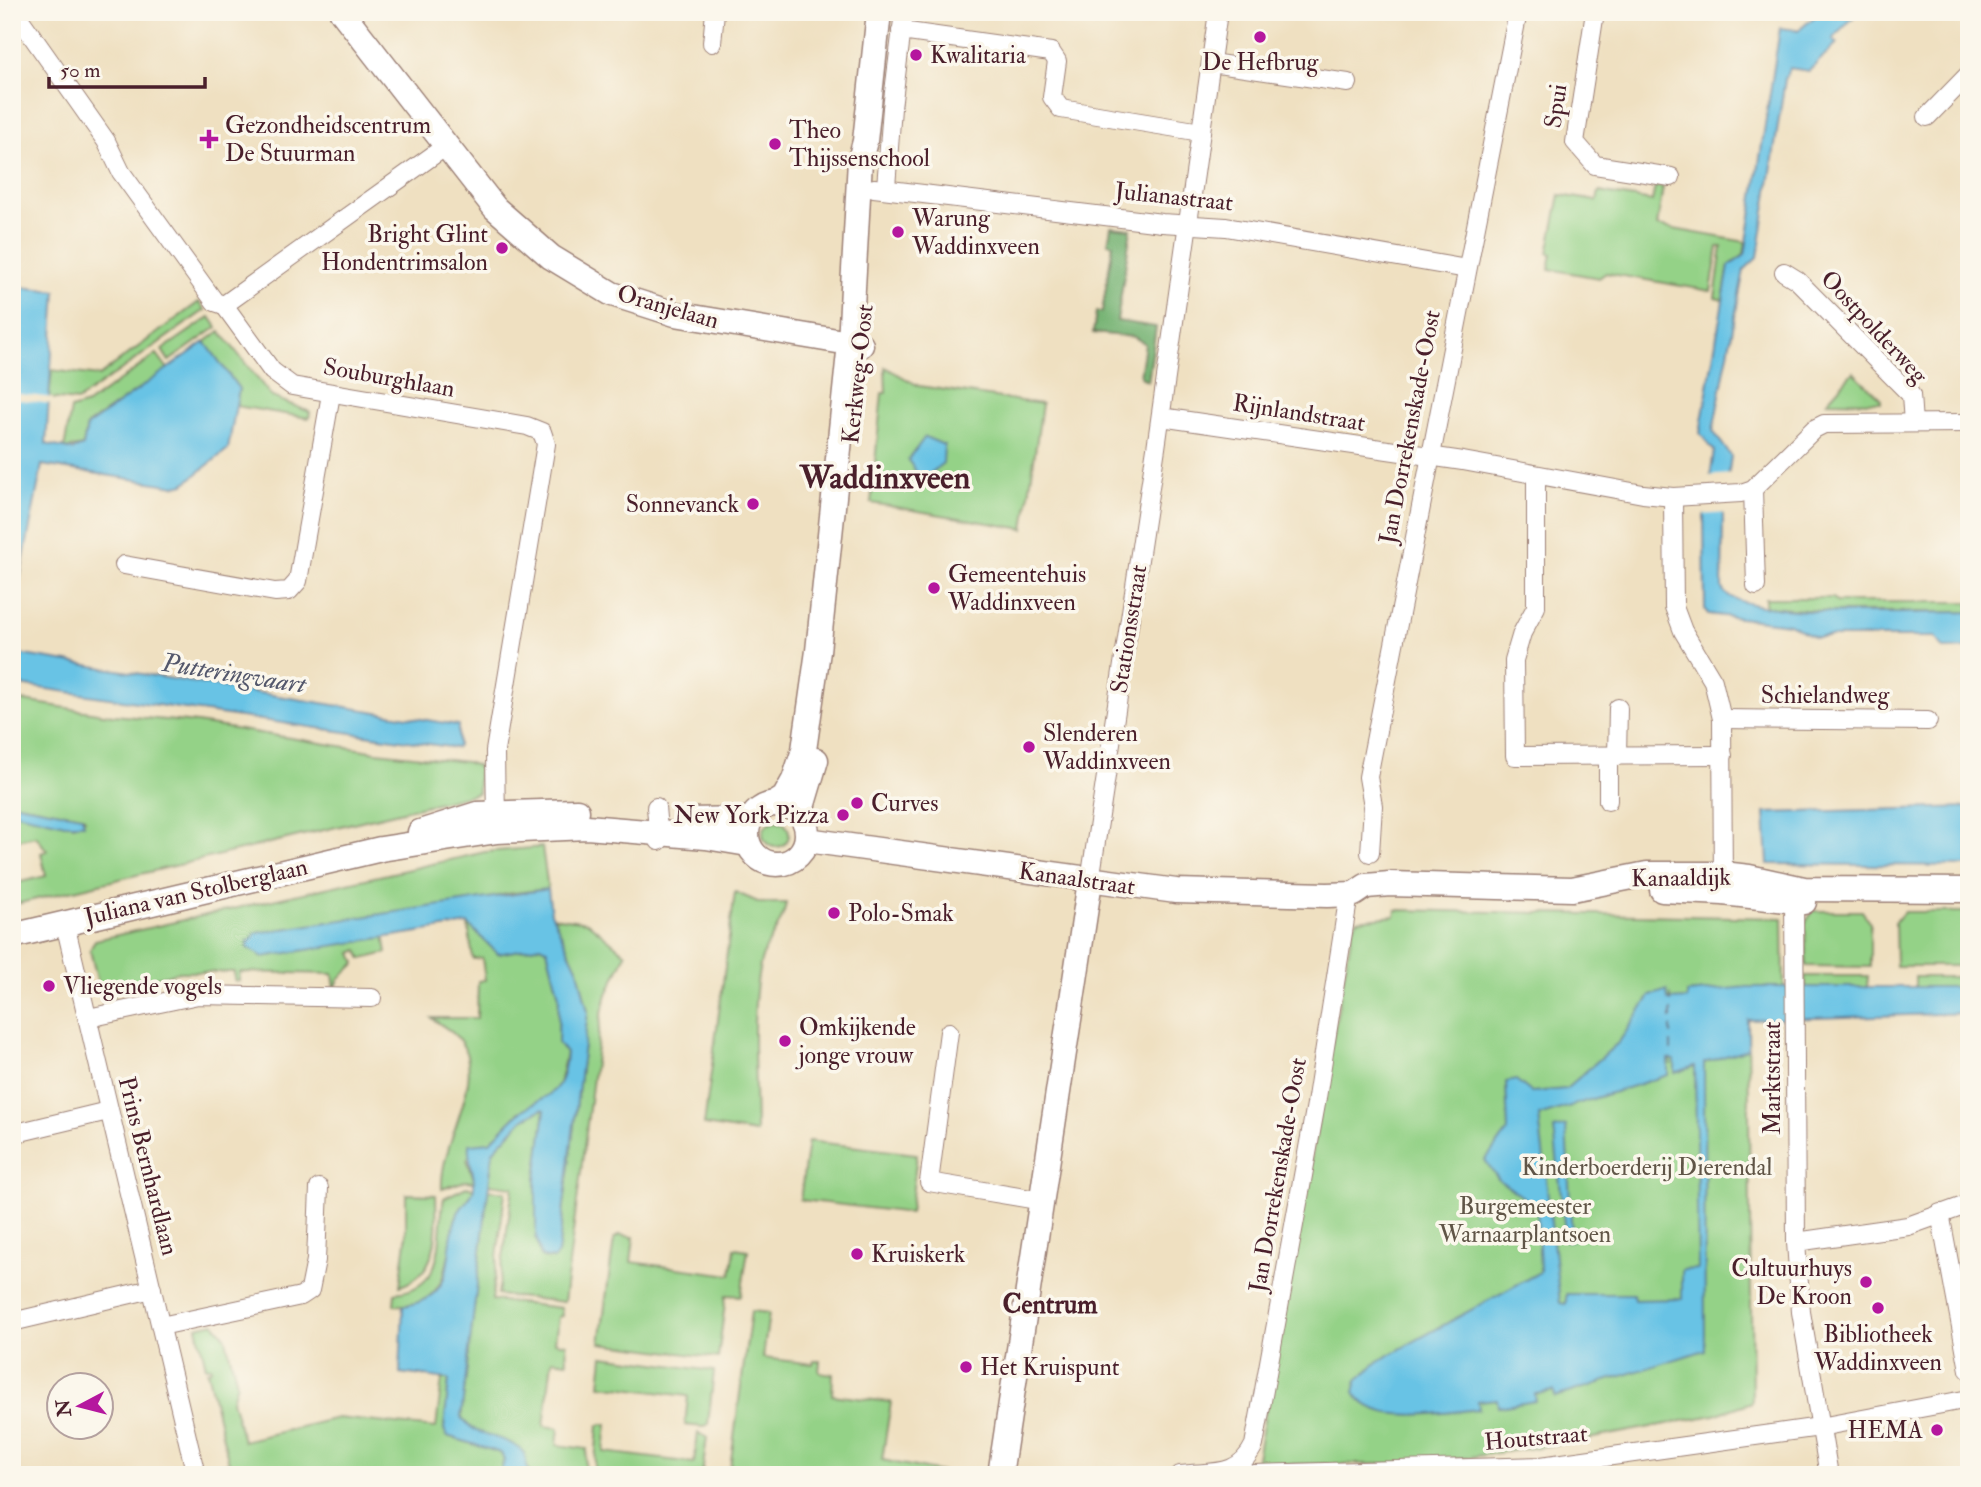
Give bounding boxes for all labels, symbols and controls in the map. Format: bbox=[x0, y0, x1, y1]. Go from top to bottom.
marker: De Hefbrug bbox=[1252, 29, 1268, 45]
place label: Kwalitaria bbox=[930, 40, 1027, 71]
scale bar bbox=[49, 46, 205, 90]
marker: Kwalitaria bbox=[908, 47, 924, 63]
place label: De Hefbrug bbox=[1202, 47, 1320, 78]
text: 50 m bbox=[60, 57, 101, 84]
street label: Spui bbox=[1538, 82, 1574, 130]
place label: Gezondheidscentrum De Stuurman bbox=[225, 110, 432, 169]
place label: Theo Thijssenschool bbox=[789, 115, 930, 174]
marker: Gezondheidscentrum De Stuurman bbox=[199, 129, 219, 149]
marker: Theo Thijssenschool bbox=[767, 136, 783, 152]
street label: Julianastraat bbox=[1112, 175, 1235, 219]
place label: Warung Waddinxveen bbox=[911, 203, 1040, 262]
place label: Bright Glint Hondentrimsalon bbox=[321, 219, 488, 278]
marker: Warung Waddinxveen bbox=[890, 224, 906, 240]
marker: Bright Glint Hondentrimsalon bbox=[494, 240, 510, 256]
street label: Oostpolderweg bbox=[1814, 264, 1935, 391]
street label: Oranjelaan bbox=[614, 278, 722, 336]
street label: Kerkweg-Oost bbox=[835, 302, 881, 445]
street label: Jan Dorrekenskade-Oost bbox=[1372, 307, 1448, 547]
street label: Souburghlaan bbox=[321, 351, 457, 405]
street label: Rijnlandstraat bbox=[1230, 387, 1368, 439]
district label: Waddinxveen bbox=[799, 458, 971, 498]
place label: Sonnevanck bbox=[626, 489, 740, 520]
marker: Sonnevanck bbox=[745, 496, 761, 512]
place label: Gemeentehuis Waddinxveen bbox=[947, 559, 1086, 618]
street label: Stationsstraat bbox=[1104, 562, 1154, 695]
marker: Gemeentehuis Waddinxveen bbox=[926, 580, 942, 596]
water label: Putteringvaart bbox=[159, 647, 310, 701]
street label: Schielandweg bbox=[1761, 680, 1890, 711]
place label: Slenderen Waddinxveen bbox=[1042, 718, 1171, 777]
marker: Slenderen Waddinxveen bbox=[1021, 739, 1037, 755]
place label: Curves bbox=[871, 788, 938, 819]
marker: Curves bbox=[849, 795, 865, 811]
place label: New York Pizza bbox=[674, 800, 830, 831]
marker: New York Pizza bbox=[835, 807, 851, 823]
street label: Juliana van Stolberglaan bbox=[80, 851, 311, 933]
street label: Kanaalstraat bbox=[1017, 855, 1137, 903]
street label: Kanaaldijk bbox=[1631, 862, 1732, 894]
place label: Polo-Smak bbox=[848, 898, 954, 929]
marker: Polo-Smak bbox=[826, 905, 842, 921]
place label: Vliegende vogels bbox=[63, 971, 222, 1002]
marker: Vliegende vogels bbox=[41, 978, 57, 994]
place label: Omkijkende jonge vrouw bbox=[795, 1012, 916, 1071]
street label: Marktstraat bbox=[1757, 1021, 1788, 1135]
marker: Omkijkende jonge vrouw bbox=[777, 1033, 793, 1049]
street label: Jan Dorrekenskade-Oost bbox=[1242, 1055, 1314, 1296]
street label: Prins Bernhardlaan bbox=[111, 1073, 185, 1259]
park label: Kinderboerderij Dierendal bbox=[1521, 1152, 1773, 1183]
park label: Burgemeester Warnaarplantsoen bbox=[1438, 1191, 1611, 1250]
place label: Kruiskerk bbox=[871, 1239, 966, 1270]
marker: Kruiskerk bbox=[849, 1246, 865, 1262]
place label: Cultuurhuys De Kroon bbox=[1731, 1253, 1852, 1312]
marker: Cultuurhuys De Kroon bbox=[1858, 1274, 1874, 1290]
district label: Centrum bbox=[1003, 1289, 1098, 1321]
marker: Bibliotheek Waddinxveen bbox=[1870, 1300, 1886, 1316]
place label: Bibliotheek Waddinxveen bbox=[1813, 1319, 1942, 1378]
place label: Het Kruispunt bbox=[980, 1352, 1120, 1383]
marker: Het Kruispunt bbox=[958, 1359, 974, 1375]
north arrow bbox=[46, 1372, 116, 1442]
text: N bbox=[51, 1397, 77, 1419]
place label: HEMA bbox=[1848, 1415, 1923, 1446]
street label: Houtstraat bbox=[1483, 1418, 1589, 1458]
marker: HEMA bbox=[1929, 1422, 1945, 1438]

